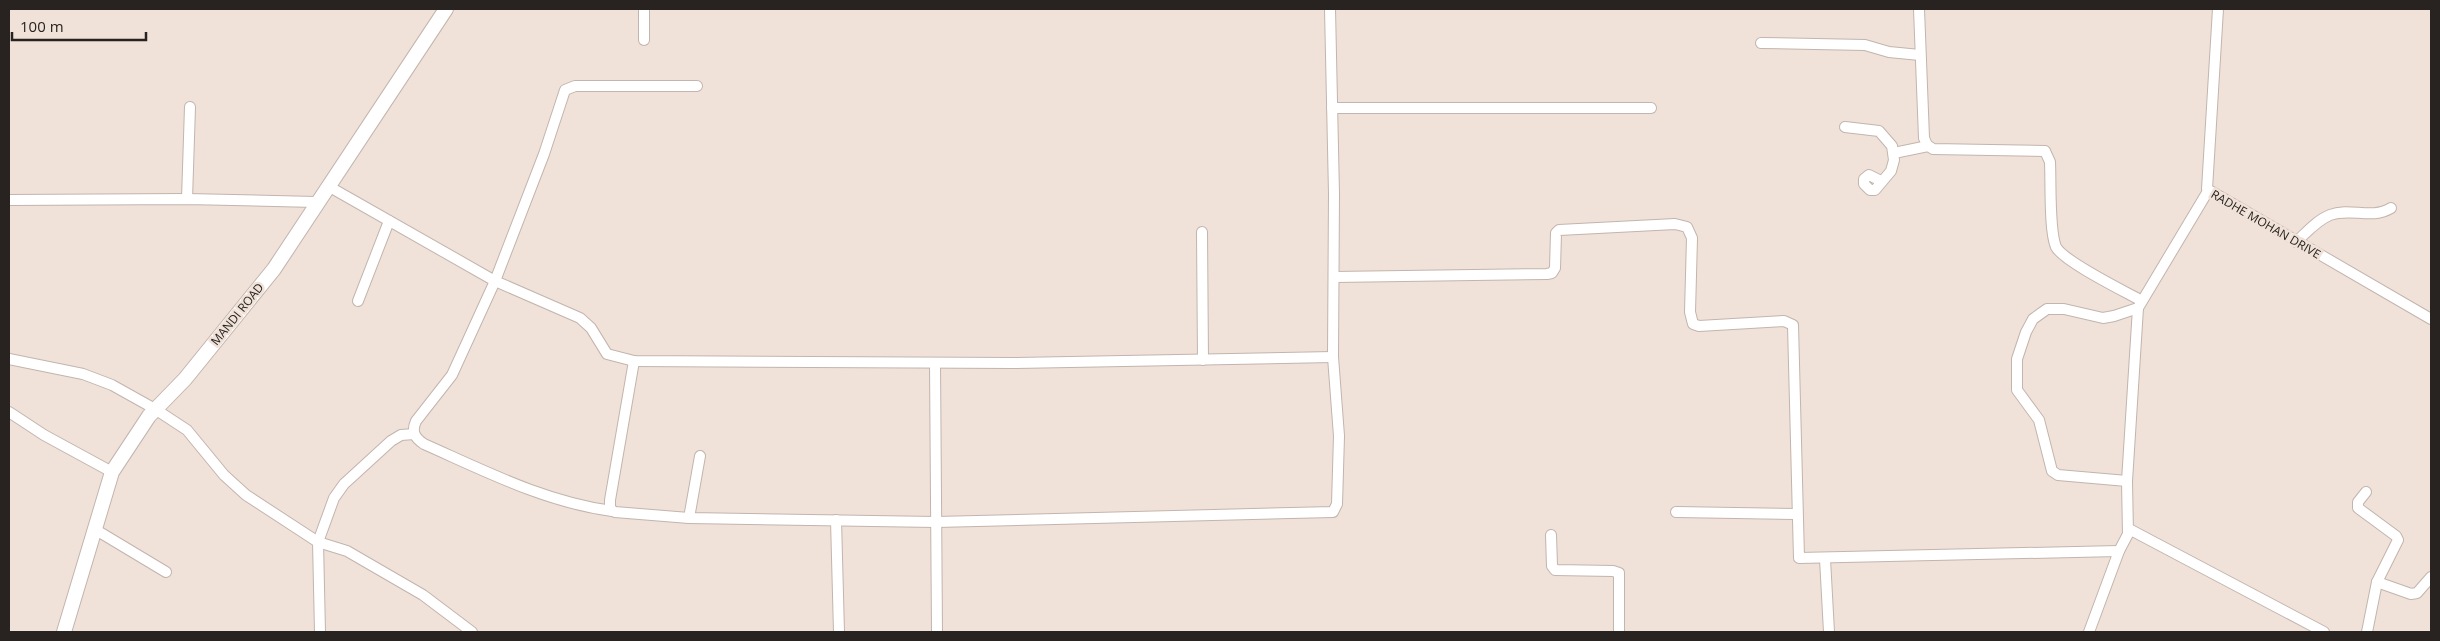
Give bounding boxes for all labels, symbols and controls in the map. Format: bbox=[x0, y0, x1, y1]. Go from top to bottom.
scale bar bbox=[12, 10, 146, 42]
text: 100 m bbox=[20, 16, 64, 36]
street label: RADHE MOHAN DRIVE bbox=[2208, 186, 2324, 262]
street label: MANDI ROAD bbox=[207, 279, 267, 349]

